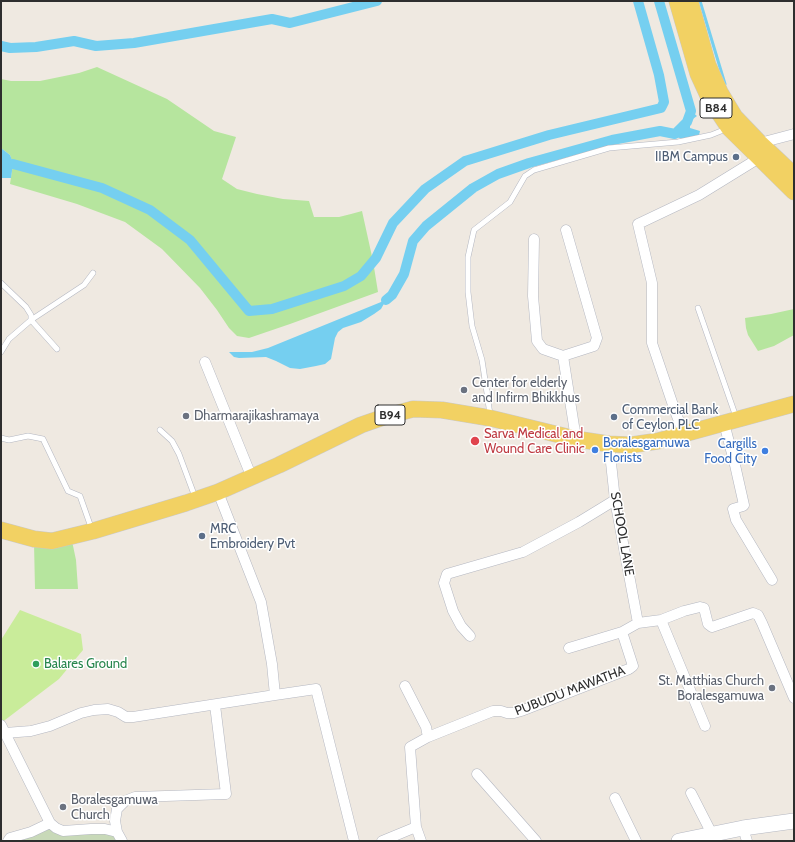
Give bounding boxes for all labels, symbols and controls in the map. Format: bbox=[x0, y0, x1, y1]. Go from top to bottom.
road number: B84 bbox=[700, 98, 732, 118]
place label: IIBM Campus bbox=[655, 149, 728, 165]
marker: IIBM Campus bbox=[731, 152, 741, 162]
place label: Center for elderly and Infirm Bhikkhus bbox=[472, 375, 580, 406]
marker: Center for elderly and Infirm Bhikkhus bbox=[459, 385, 469, 395]
place label: Commercial Bank of Ceylon PLC bbox=[622, 402, 718, 433]
road number: B94 bbox=[375, 405, 405, 425]
place label: Dharmarajikashramaya bbox=[194, 408, 319, 424]
marker: Dharmarajikashramaya bbox=[181, 411, 191, 421]
marker: Commercial Bank of Ceylon PLC bbox=[609, 412, 619, 422]
place label: Sarva Medical and Wound Care Clinic bbox=[484, 426, 585, 457]
marker: Sarva Medical and Wound Care Clinic bbox=[469, 435, 481, 447]
place label: Boralesgamuwa Florists bbox=[603, 435, 690, 466]
place label: Cargills Food City bbox=[704, 436, 757, 467]
marker: Boralesgamuwa Florists bbox=[590, 445, 600, 455]
marker: Cargills Food City bbox=[760, 446, 770, 456]
street label: SCHOOL LANE bbox=[607, 491, 637, 577]
place label: MRC Embroidery Pvt bbox=[210, 521, 295, 552]
marker: MRC Embroidery Pvt bbox=[197, 531, 207, 541]
place label: Balares Ground bbox=[44, 656, 127, 672]
marker: Balares Ground bbox=[31, 659, 41, 669]
street label: PUBUDU MAWATHA bbox=[513, 663, 627, 719]
place label: St. Matthias Church Boralesgamuwa bbox=[658, 673, 764, 704]
marker: St. Matthias Church Boralesgamuwa bbox=[767, 683, 777, 693]
place label: Boralesgamuwa Church bbox=[71, 792, 158, 823]
marker: Boralesgamuwa Church bbox=[58, 802, 68, 812]

